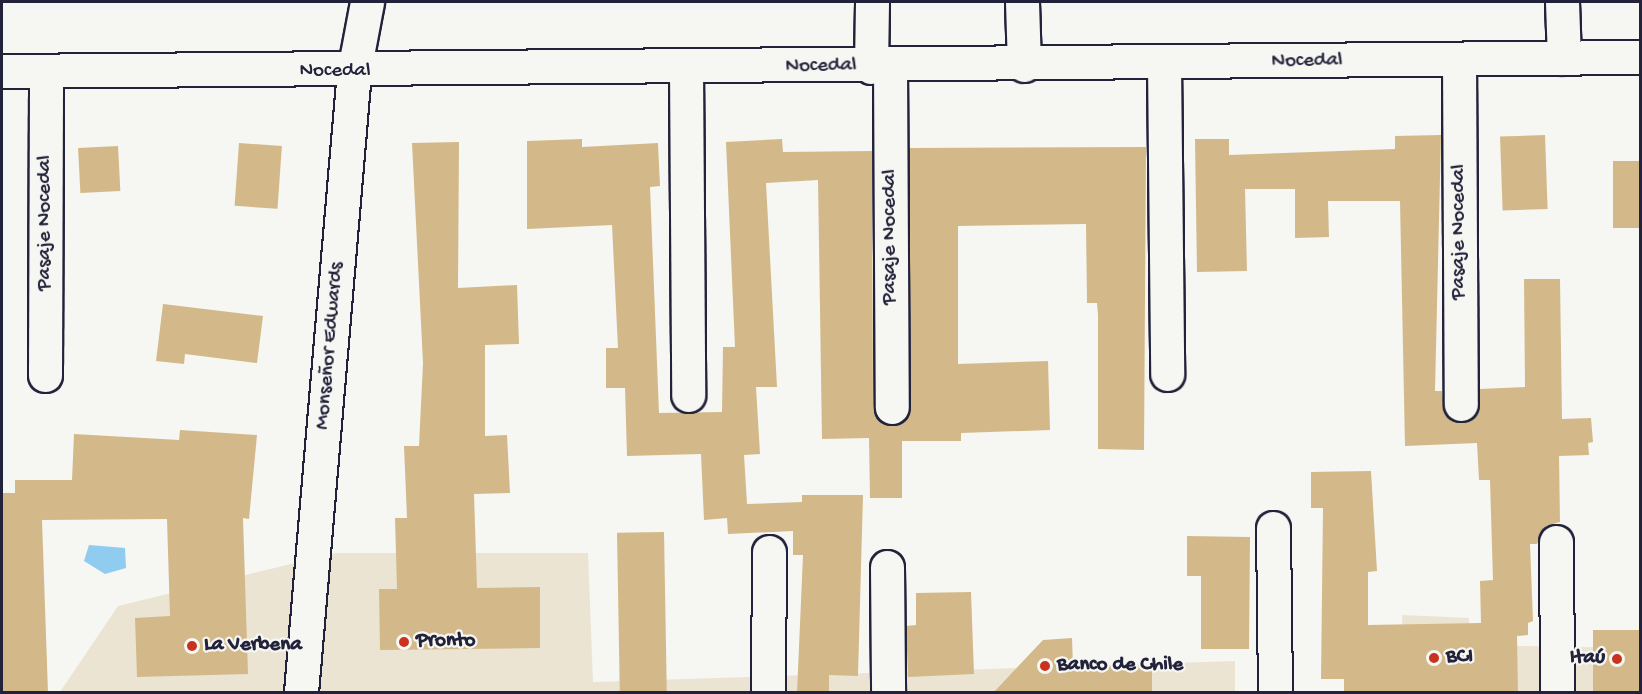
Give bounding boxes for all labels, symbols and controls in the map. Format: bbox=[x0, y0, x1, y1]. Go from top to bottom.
street label: Nocedal bbox=[1271, 49, 1343, 75]
street label: Nocedal bbox=[785, 54, 857, 80]
street label: Nocedal bbox=[299, 59, 371, 85]
street label: Pasaje Nocedal bbox=[33, 155, 59, 291]
street label: Pasaje Nocedal bbox=[1447, 164, 1473, 300]
street label: Pasaje Nocedal bbox=[878, 169, 904, 305]
street label: Monseñor Edwards bbox=[311, 261, 351, 431]
place label: Pronto bbox=[416, 629, 475, 655]
place label: La Verbena bbox=[204, 633, 302, 659]
marker: Pronto bbox=[397, 635, 411, 649]
marker: La Verbena bbox=[185, 639, 199, 653]
place label: BCI bbox=[1446, 645, 1473, 671]
place label: Itaú bbox=[1570, 646, 1605, 672]
marker: BCI bbox=[1427, 651, 1441, 665]
marker: Itaú bbox=[1610, 652, 1624, 666]
place label: Banco de Chile bbox=[1057, 653, 1183, 679]
marker: Banco de Chile bbox=[1038, 659, 1052, 673]

